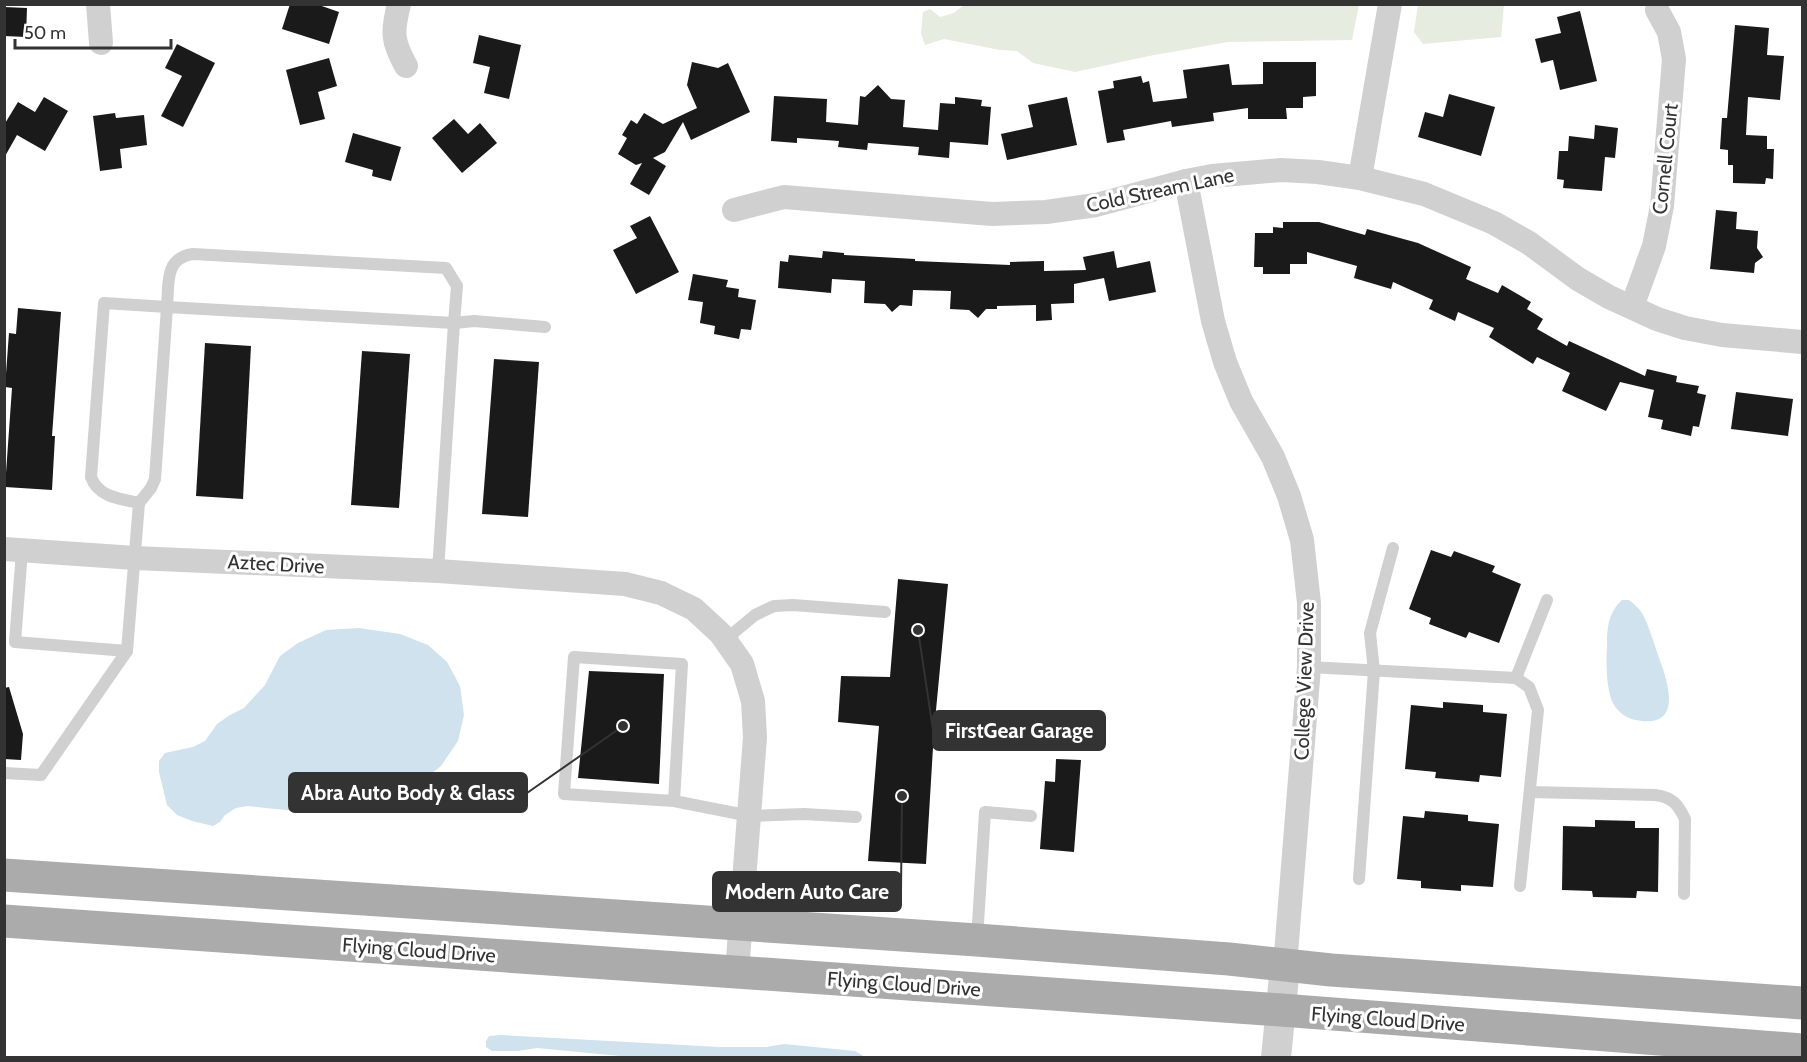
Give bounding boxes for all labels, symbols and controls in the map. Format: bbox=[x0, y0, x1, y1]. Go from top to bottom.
scale bar bbox=[15, 12, 171, 50]
text: 50 m bbox=[24, 22, 66, 44]
street label: Cornell Court bbox=[1647, 102, 1683, 216]
street label: Cold Stream Lane bbox=[1084, 163, 1236, 217]
street label: Aztec Drive bbox=[227, 549, 325, 579]
street label: College View Drive bbox=[1289, 601, 1319, 761]
callout: FirstGear Garage bbox=[933, 711, 1105, 750]
text: FirstGear Garage bbox=[945, 718, 1093, 743]
callout: Abra Auto Body & Glass bbox=[289, 773, 527, 812]
text: Abra Auto Body & Glass bbox=[301, 780, 515, 805]
callout: Modern Auto Care bbox=[713, 872, 901, 911]
text: Modern Auto Care bbox=[725, 879, 889, 904]
street label: Flying Cloud Drive bbox=[341, 933, 497, 967]
street label: Flying Cloud Drive bbox=[826, 967, 982, 1001]
street label: Flying Cloud Drive bbox=[1310, 1002, 1466, 1036]

